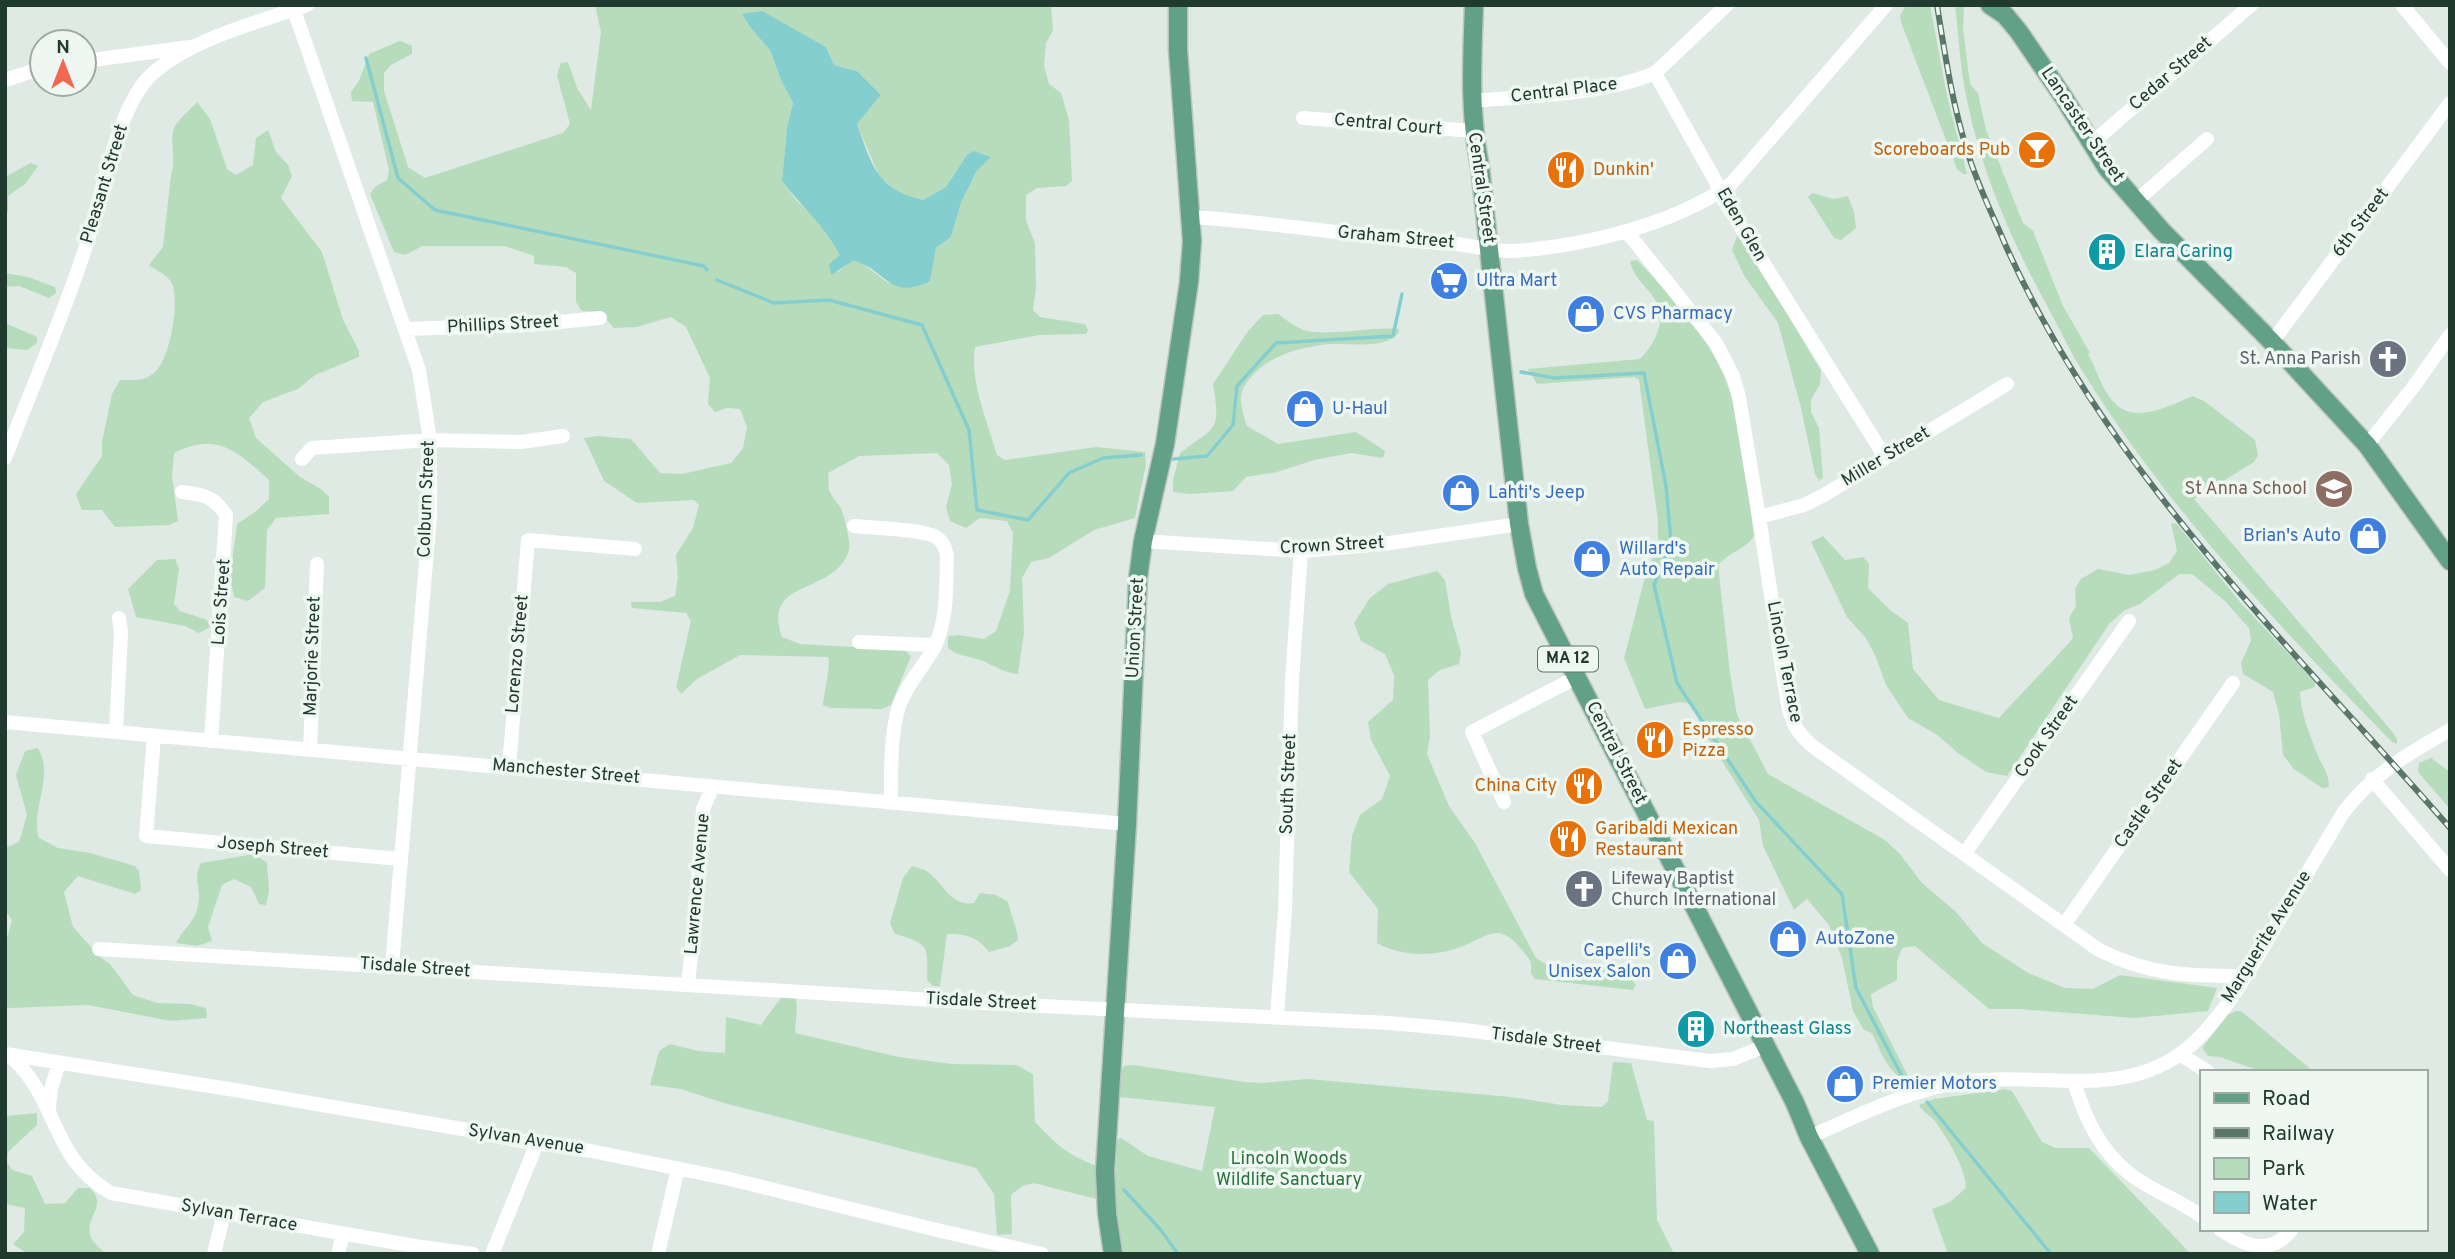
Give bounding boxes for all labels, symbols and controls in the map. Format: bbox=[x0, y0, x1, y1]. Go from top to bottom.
north arrow bbox=[28, 28, 98, 98]
street label: Cedar Street bbox=[2125, 32, 2217, 116]
text: N bbox=[56, 36, 70, 60]
street label: Lancaster Street bbox=[2035, 63, 2129, 187]
street label: Central Place bbox=[1509, 73, 1619, 109]
street label: Central Court bbox=[1333, 109, 1443, 141]
street label: Pleasant Street bbox=[76, 122, 134, 246]
bar icon: Scoreboards Pub bbox=[2016, 129, 2058, 171]
street label: Central Street bbox=[1462, 131, 1500, 245]
place label: Scoreboards Pub bbox=[1873, 139, 2010, 162]
restaurant icon: Dunkin' bbox=[1545, 149, 1587, 191]
place label: Dunkin' bbox=[1593, 159, 1654, 182]
street label: Eden Glen bbox=[1711, 184, 1771, 266]
street label: 6th Street bbox=[2327, 184, 2395, 262]
street label: Graham Street bbox=[1336, 221, 1456, 255]
building icon: Elara Caring bbox=[2086, 231, 2128, 273]
place label: Elara Caring bbox=[2134, 241, 2233, 264]
supermarket icon: Ultra Mart bbox=[1428, 260, 1470, 302]
place label: Ultra Mart bbox=[1476, 270, 1557, 293]
shop icon: CVS Pharmacy bbox=[1565, 293, 1607, 335]
place label: CVS Pharmacy bbox=[1613, 303, 1733, 326]
street label: Phillips Street bbox=[446, 311, 560, 339]
church icon: St. Anna Parish bbox=[2367, 338, 2409, 380]
place label: St. Anna Parish bbox=[2239, 348, 2361, 371]
shop icon: U-Haul bbox=[1284, 388, 1326, 430]
place label: U-Haul bbox=[1332, 398, 1388, 421]
street label: Miller Street bbox=[1838, 422, 1934, 492]
street label: Colburn Street bbox=[413, 440, 441, 558]
school or university icon: St Anna School bbox=[2313, 468, 2355, 510]
shop icon: Lahti's Jeep bbox=[1440, 472, 1482, 514]
place label: St Anna School bbox=[2185, 478, 2307, 501]
place label: Lahti's Jeep bbox=[1488, 482, 1585, 505]
shop icon: Brian's Auto bbox=[2347, 515, 2389, 557]
place label: Brian's Auto bbox=[2243, 525, 2341, 548]
street label: Crown Street bbox=[1279, 532, 1385, 560]
shop icon: Willard's Auto Repair bbox=[1571, 538, 1613, 580]
place label: Willard's Auto Repair bbox=[1619, 538, 1715, 582]
street label: Lois Street bbox=[207, 558, 237, 646]
street label: Union Street bbox=[1122, 577, 1150, 679]
street label: Lorenzo Street bbox=[501, 594, 535, 714]
street label: Marjorie Street bbox=[299, 596, 327, 716]
street label: Lincoln Terrace bbox=[1761, 599, 1807, 725]
road number: MA 12 bbox=[1538, 646, 1598, 672]
street label: Cook Street bbox=[2010, 691, 2084, 783]
street label: Central Street bbox=[1580, 698, 1652, 808]
restaurant icon: Espresso Pizza bbox=[1634, 719, 1676, 761]
place label: Espresso Pizza bbox=[1682, 719, 1754, 763]
street label: South Street bbox=[1276, 733, 1302, 835]
street label: Manchester Street bbox=[491, 754, 641, 790]
street label: Castle Street bbox=[2110, 755, 2188, 853]
restaurant icon: China City bbox=[1563, 765, 1605, 807]
place label: China City bbox=[1475, 775, 1557, 798]
street label: Lawrence Avenue bbox=[680, 812, 716, 956]
restaurant icon: Garibaldi Mexican Restaurant bbox=[1547, 818, 1589, 860]
place label: Garibaldi Mexican Restaurant bbox=[1595, 818, 1738, 862]
street label: Joseph Street bbox=[216, 832, 330, 864]
street label: Marguerite Avenue bbox=[2217, 867, 2317, 1007]
church icon: Lifeway Baptist Church International bbox=[1563, 868, 1605, 910]
place label: Lifeway Baptist Church International bbox=[1611, 868, 1776, 912]
shop icon: AutoZone bbox=[1767, 918, 1809, 960]
place label: AutoZone bbox=[1815, 928, 1895, 951]
place label: Capelli's Unisex Salon bbox=[1548, 940, 1651, 984]
shop icon: Capelli's Unisex Salon bbox=[1657, 940, 1699, 982]
street label: Tisdale Street bbox=[359, 953, 471, 983]
street label: Tisdale Street bbox=[925, 988, 1037, 1016]
building icon: Northeast Glass bbox=[1675, 1008, 1717, 1050]
place label: Northeast Glass bbox=[1723, 1018, 1852, 1041]
street label: Tisdale Street bbox=[1489, 1023, 1603, 1059]
shop icon: Premier Motors bbox=[1824, 1063, 1866, 1105]
legend bbox=[2200, 1070, 2427, 1231]
place label: Premier Motors bbox=[1872, 1073, 1997, 1096]
text: Road bbox=[2262, 1086, 2311, 1113]
street label: Sylvan Avenue bbox=[466, 1119, 586, 1161]
text: Railway bbox=[2262, 1121, 2335, 1148]
park label: Lincoln Woods Wildlife Sanctuary bbox=[1216, 1148, 1362, 1192]
text: Park bbox=[2262, 1156, 2305, 1183]
text: Water bbox=[2262, 1191, 2317, 1218]
street label: Sylvan Terrace bbox=[179, 1194, 299, 1238]

